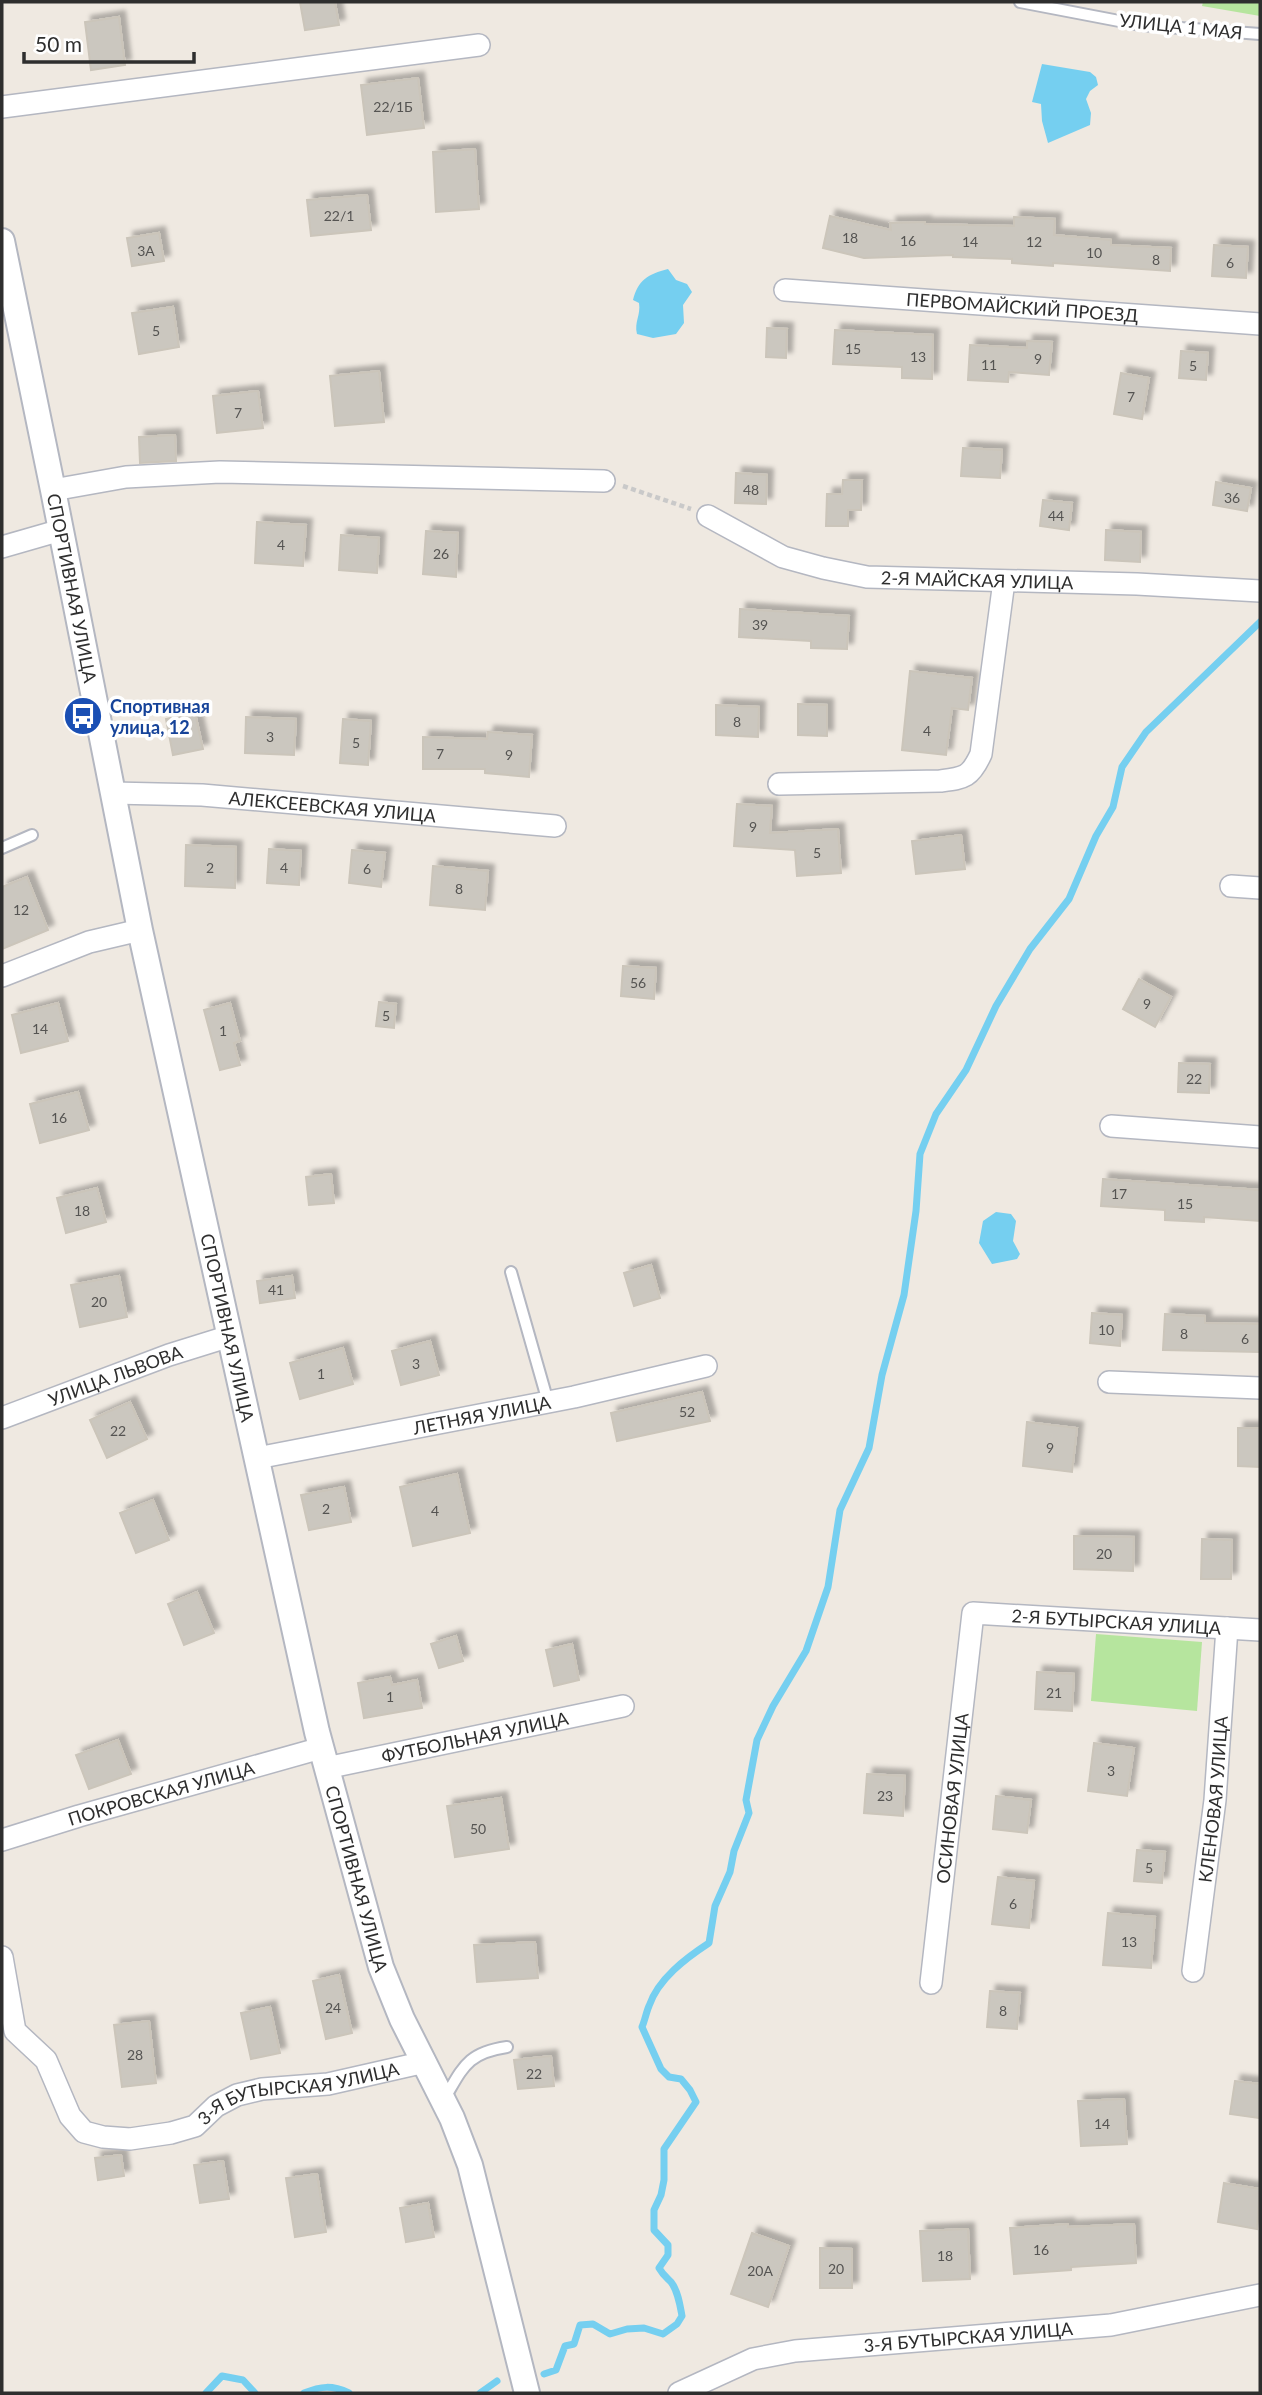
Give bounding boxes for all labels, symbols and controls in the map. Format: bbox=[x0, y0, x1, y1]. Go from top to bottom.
street label: УЛИЦА 1 МАЯ bbox=[1118, 9, 1244, 43]
scale bar bbox=[24, 21, 194, 65]
text: 50 m bbox=[35, 31, 82, 56]
house number: 22/1Б bbox=[373, 98, 413, 115]
house number: 22/1 bbox=[324, 207, 354, 224]
house number: 18 bbox=[842, 229, 858, 246]
house number: 16 bbox=[900, 232, 916, 249]
house number: 14 bbox=[962, 233, 978, 250]
house number: 12 bbox=[1026, 233, 1042, 250]
house number: 3А bbox=[137, 242, 155, 259]
house number: 10 bbox=[1086, 244, 1102, 261]
house number: 8 bbox=[1152, 251, 1160, 268]
house number: 6 bbox=[1226, 254, 1234, 271]
street label: ПЕРВОМАЙСКИЙ ПРОЕЗД bbox=[906, 288, 1139, 326]
house number: 5 bbox=[152, 322, 160, 339]
house number: 15 bbox=[845, 340, 861, 357]
house number: 13 bbox=[910, 348, 926, 365]
house number: 9 bbox=[1034, 350, 1042, 367]
house number: 11 bbox=[981, 356, 997, 373]
house number: 5 bbox=[1189, 357, 1197, 374]
house number: 7 bbox=[1127, 388, 1135, 405]
house number: 7 bbox=[234, 404, 242, 421]
house number: 48 bbox=[743, 481, 759, 498]
house number: 36 bbox=[1224, 489, 1240, 506]
street label: СПОРТИВНАЯ УЛИЦА bbox=[43, 491, 102, 685]
house number: 44 bbox=[1048, 507, 1064, 524]
house number: 4 bbox=[277, 536, 285, 553]
house number: 26 bbox=[433, 545, 449, 562]
street label: 2-Я МАЙСКАЯ УЛИЦА bbox=[881, 566, 1074, 593]
house number: 39 bbox=[752, 616, 768, 633]
bus stop icon: Спортивная улица, 12 bbox=[62, 695, 104, 737]
place label: Спортивная улица, 12 bbox=[110, 695, 210, 738]
house number: 8 bbox=[733, 713, 741, 730]
house number: 4 bbox=[923, 722, 931, 739]
house number: 3 bbox=[266, 728, 274, 745]
house number: 5 bbox=[352, 734, 360, 751]
house number: 7 bbox=[436, 745, 444, 762]
house number: 9 bbox=[505, 746, 513, 763]
street label: АЛЕКСЕЕВСКАЯ УЛИЦА bbox=[228, 786, 438, 827]
house number: 9 bbox=[749, 818, 757, 835]
house number: 5 bbox=[813, 844, 821, 861]
house number: 2 bbox=[206, 859, 214, 876]
house number: 4 bbox=[280, 859, 288, 876]
house number: 6 bbox=[363, 860, 371, 877]
house number: 8 bbox=[455, 880, 463, 897]
house number: 12 bbox=[13, 901, 29, 918]
house number: 56 bbox=[630, 974, 646, 991]
house number: 9 bbox=[1143, 995, 1151, 1012]
house number: 5 bbox=[382, 1007, 390, 1024]
house number: 14 bbox=[32, 1020, 48, 1037]
house number: 1 bbox=[219, 1022, 227, 1039]
house number: 22 bbox=[1186, 1070, 1202, 1087]
house number: 16 bbox=[51, 1109, 67, 1126]
house number: 17 bbox=[1111, 1185, 1127, 1202]
house number: 15 bbox=[1177, 1195, 1193, 1212]
house number: 18 bbox=[74, 1202, 90, 1219]
street label: СПОРТИВНАЯ УЛИЦА bbox=[196, 1231, 259, 1425]
house number: 41 bbox=[268, 1281, 284, 1298]
house number: 20 bbox=[91, 1293, 107, 1310]
house number: 10 bbox=[1098, 1321, 1114, 1338]
house number: 8 bbox=[1180, 1325, 1188, 1342]
house number: 6 bbox=[1241, 1330, 1249, 1347]
street label: УЛИЦА ЛЬВОВА bbox=[45, 1340, 186, 1411]
house number: 3 bbox=[412, 1355, 420, 1372]
house number: 1 bbox=[317, 1365, 325, 1382]
street label: ЛЕТНЯЯ УЛИЦА bbox=[410, 1391, 553, 1439]
house number: 52 bbox=[679, 1403, 695, 1420]
house number: 22 bbox=[110, 1422, 126, 1439]
house number: 9 bbox=[1046, 1439, 1054, 1456]
house number: 2 bbox=[322, 1500, 330, 1517]
house number: 4 bbox=[431, 1502, 439, 1519]
house number: 20 bbox=[1096, 1545, 1112, 1562]
street label: 2-Я БУТЫРСКАЯ УЛИЦА bbox=[1011, 1604, 1223, 1639]
house number: 21 bbox=[1046, 1684, 1062, 1701]
house number: 1 bbox=[386, 1688, 394, 1705]
street label: ФУТБОЛЬНАЯ УЛИЦА bbox=[379, 1707, 571, 1767]
street label: ОСИНОВАЯ УЛИЦА bbox=[931, 1711, 973, 1885]
street label: КЛЕНОВАЯ УЛИЦА bbox=[1193, 1714, 1232, 1884]
street label: ПОКРОВСКАЯ УЛИЦА bbox=[65, 1756, 258, 1830]
house number: 3 bbox=[1107, 1762, 1115, 1779]
street label: СПОРТИВНАЯ УЛИЦА bbox=[321, 1783, 393, 1975]
house number: 23 bbox=[877, 1787, 893, 1804]
house number: 50 bbox=[470, 1820, 486, 1837]
house number: 5 bbox=[1145, 1859, 1153, 1876]
house number: 6 bbox=[1009, 1895, 1017, 1912]
house number: 13 bbox=[1121, 1933, 1137, 1950]
house number: 24 bbox=[325, 1999, 341, 2016]
house number: 8 bbox=[999, 2002, 1007, 2019]
house number: 28 bbox=[127, 2046, 143, 2063]
street label: 3-Я БУТЫРСКАЯ УЛИЦА bbox=[193, 2057, 402, 2129]
house number: 22 bbox=[526, 2065, 542, 2082]
house number: 14 bbox=[1094, 2115, 1110, 2132]
house number: 16 bbox=[1033, 2241, 1049, 2258]
house number: 18 bbox=[937, 2247, 953, 2264]
house number: 20 bbox=[828, 2260, 844, 2277]
house number: 20А bbox=[747, 2262, 773, 2279]
street label: 3-Я БУТЫРСКАЯ УЛИЦА bbox=[863, 2317, 1075, 2356]

